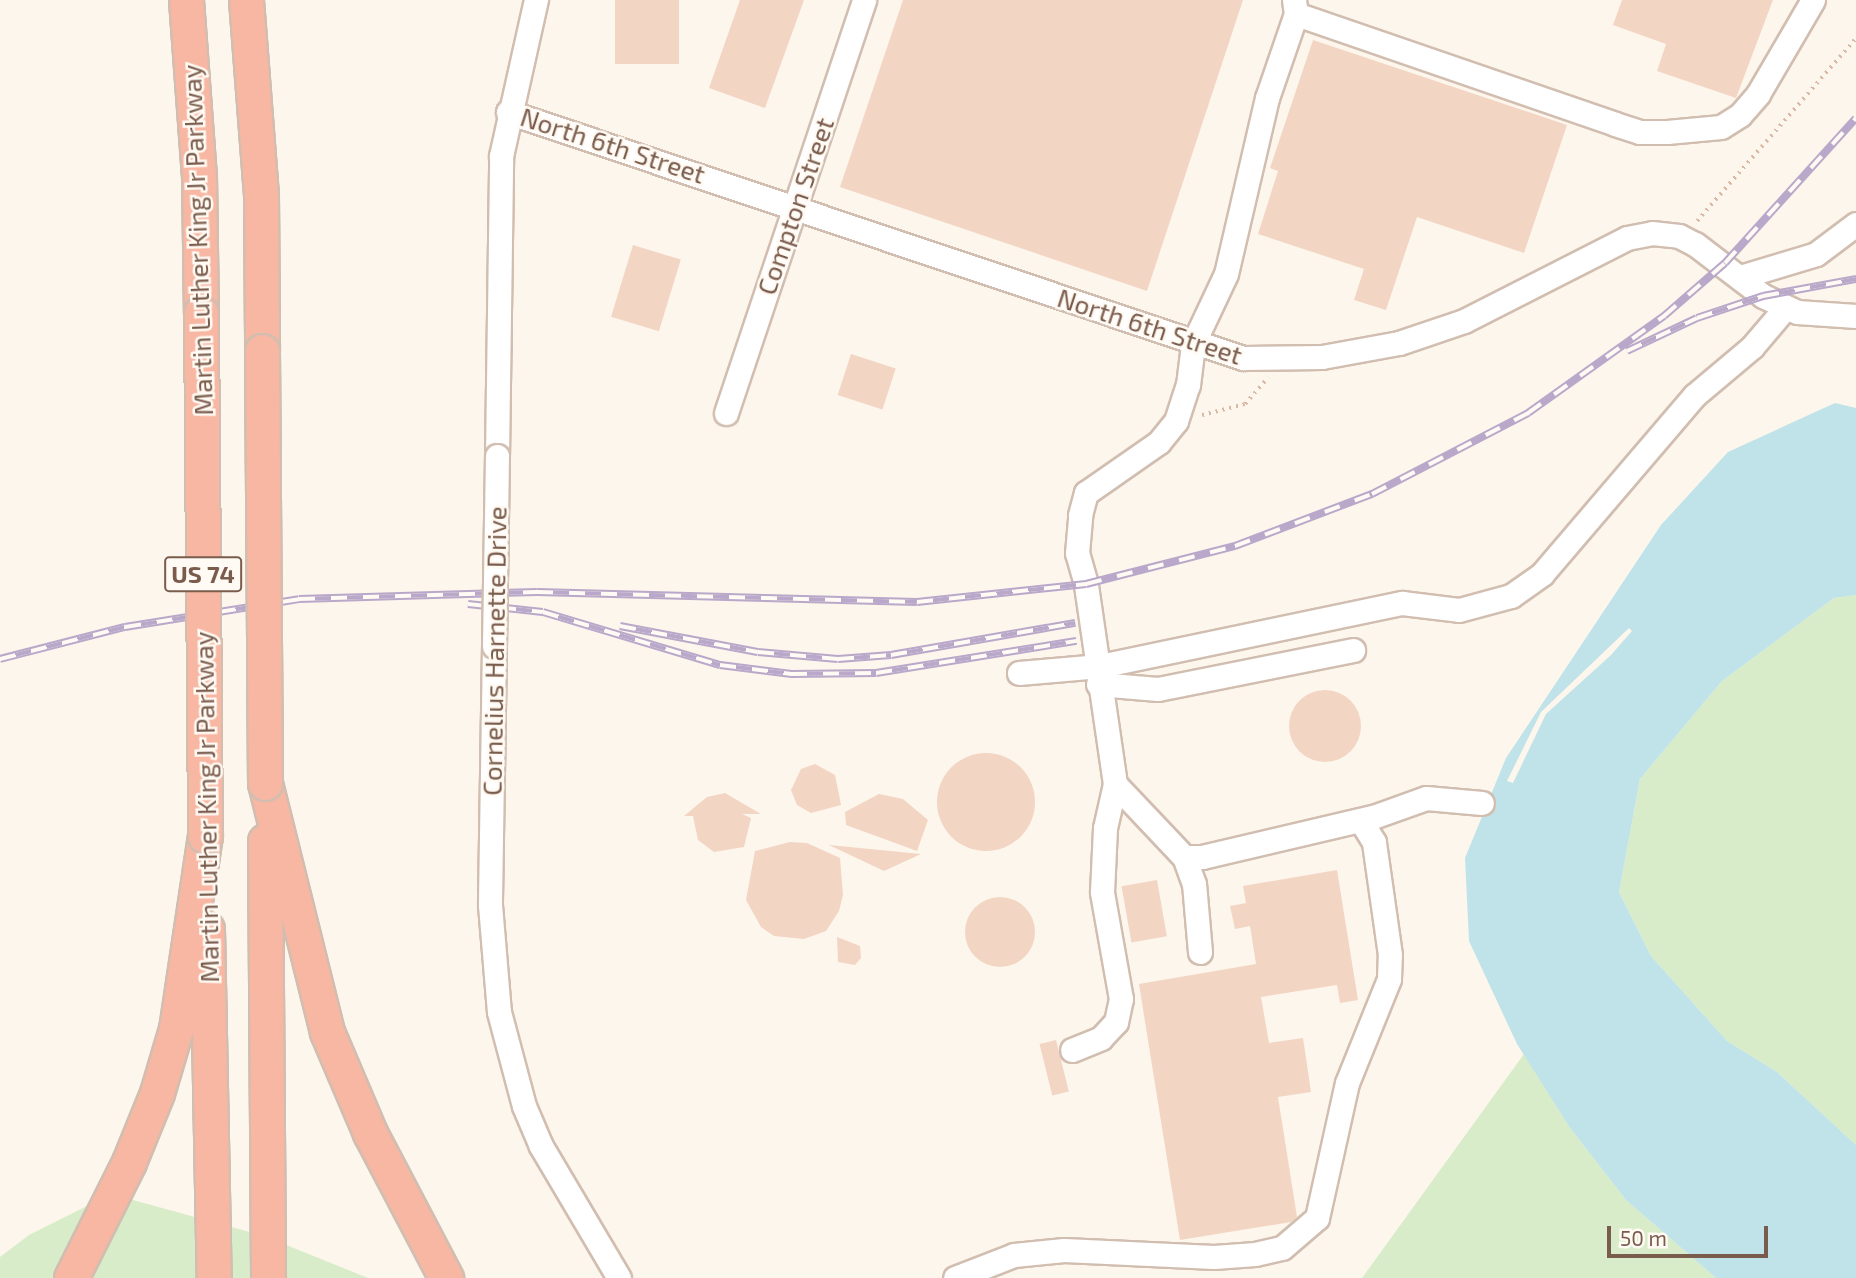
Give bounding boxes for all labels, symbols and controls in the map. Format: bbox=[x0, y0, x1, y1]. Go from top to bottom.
street label: Martin Luther King Jr Parkway bbox=[175, 63, 219, 417]
street label: North 6th Street bbox=[517, 100, 709, 190]
street label: Compton Street bbox=[750, 113, 840, 299]
street label: North 6th Street bbox=[1054, 281, 1246, 371]
street label: Cornelius Harnette Drive bbox=[476, 506, 512, 796]
road number: US 74 bbox=[163, 554, 243, 594]
street label: Martin Luther King Jr Parkway bbox=[187, 630, 225, 984]
scale bar bbox=[1611, 1212, 1772, 1256]
text: 50 m bbox=[1620, 1225, 1667, 1250]

